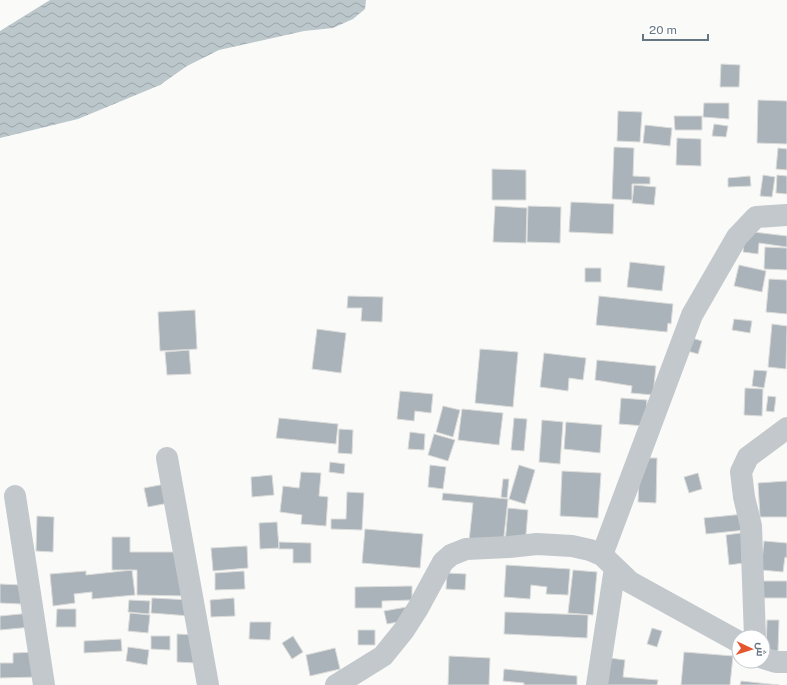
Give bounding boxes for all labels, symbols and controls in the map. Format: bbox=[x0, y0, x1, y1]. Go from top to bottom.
scale bar bbox=[643, 16, 708, 42]
text: 20 m bbox=[649, 23, 677, 37]
north arrow bbox=[731, 629, 771, 669]
text: ش bbox=[754, 642, 767, 657]

